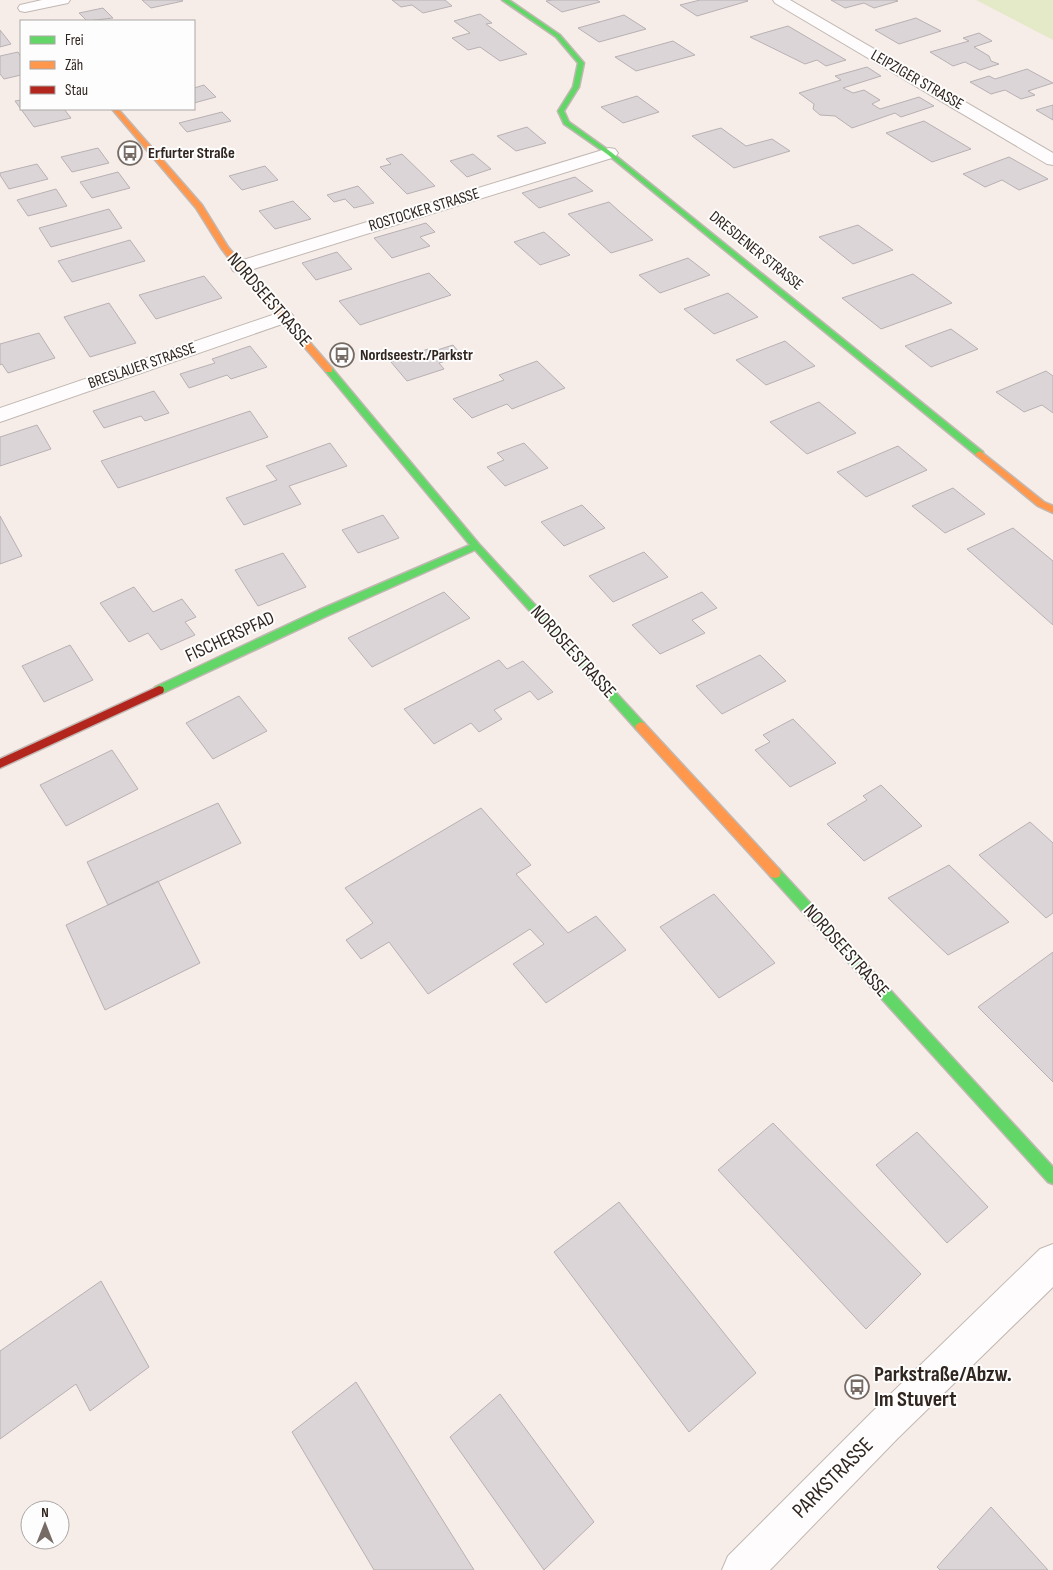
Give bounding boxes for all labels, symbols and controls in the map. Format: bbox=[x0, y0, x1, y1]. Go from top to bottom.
legend bbox=[20, 20, 195, 110]
text: Frei bbox=[65, 31, 84, 50]
street label: LEIPZIGER STRASSE bbox=[867, 46, 967, 114]
text: Zäh bbox=[65, 56, 83, 75]
text: Stau bbox=[65, 81, 88, 100]
bus stop icon: Erfurter Straße bbox=[117, 140, 143, 166]
place label: Erfurter Straße bbox=[148, 144, 235, 163]
street label: ROSTOCKER STRASSE bbox=[366, 184, 482, 236]
street label: DRESDENER STRASSE bbox=[705, 207, 807, 295]
street label: NORDSEESTRASSE bbox=[222, 248, 316, 352]
street label: BRESLAUER STRASSE bbox=[86, 339, 198, 393]
bus stop icon: Nordseestr./Parkstr bbox=[329, 342, 355, 368]
place label: Nordseestr./Parkstr bbox=[360, 346, 473, 365]
street label: NORDSEESTRASSE bbox=[525, 601, 621, 703]
street label: FISCHERSPFAD bbox=[182, 606, 278, 668]
street label: NORDSEESTRASSE bbox=[798, 900, 894, 1002]
place label: Parkstraße/Abzw. Im Stuvert bbox=[874, 1361, 1012, 1413]
bus stop icon: Parkstraße/Abzw. Im Stuvert bbox=[844, 1374, 870, 1400]
street label: PARKSTRASSE bbox=[787, 1432, 879, 1524]
north arrow bbox=[20, 1500, 70, 1550]
text: N bbox=[41, 1504, 49, 1521]

